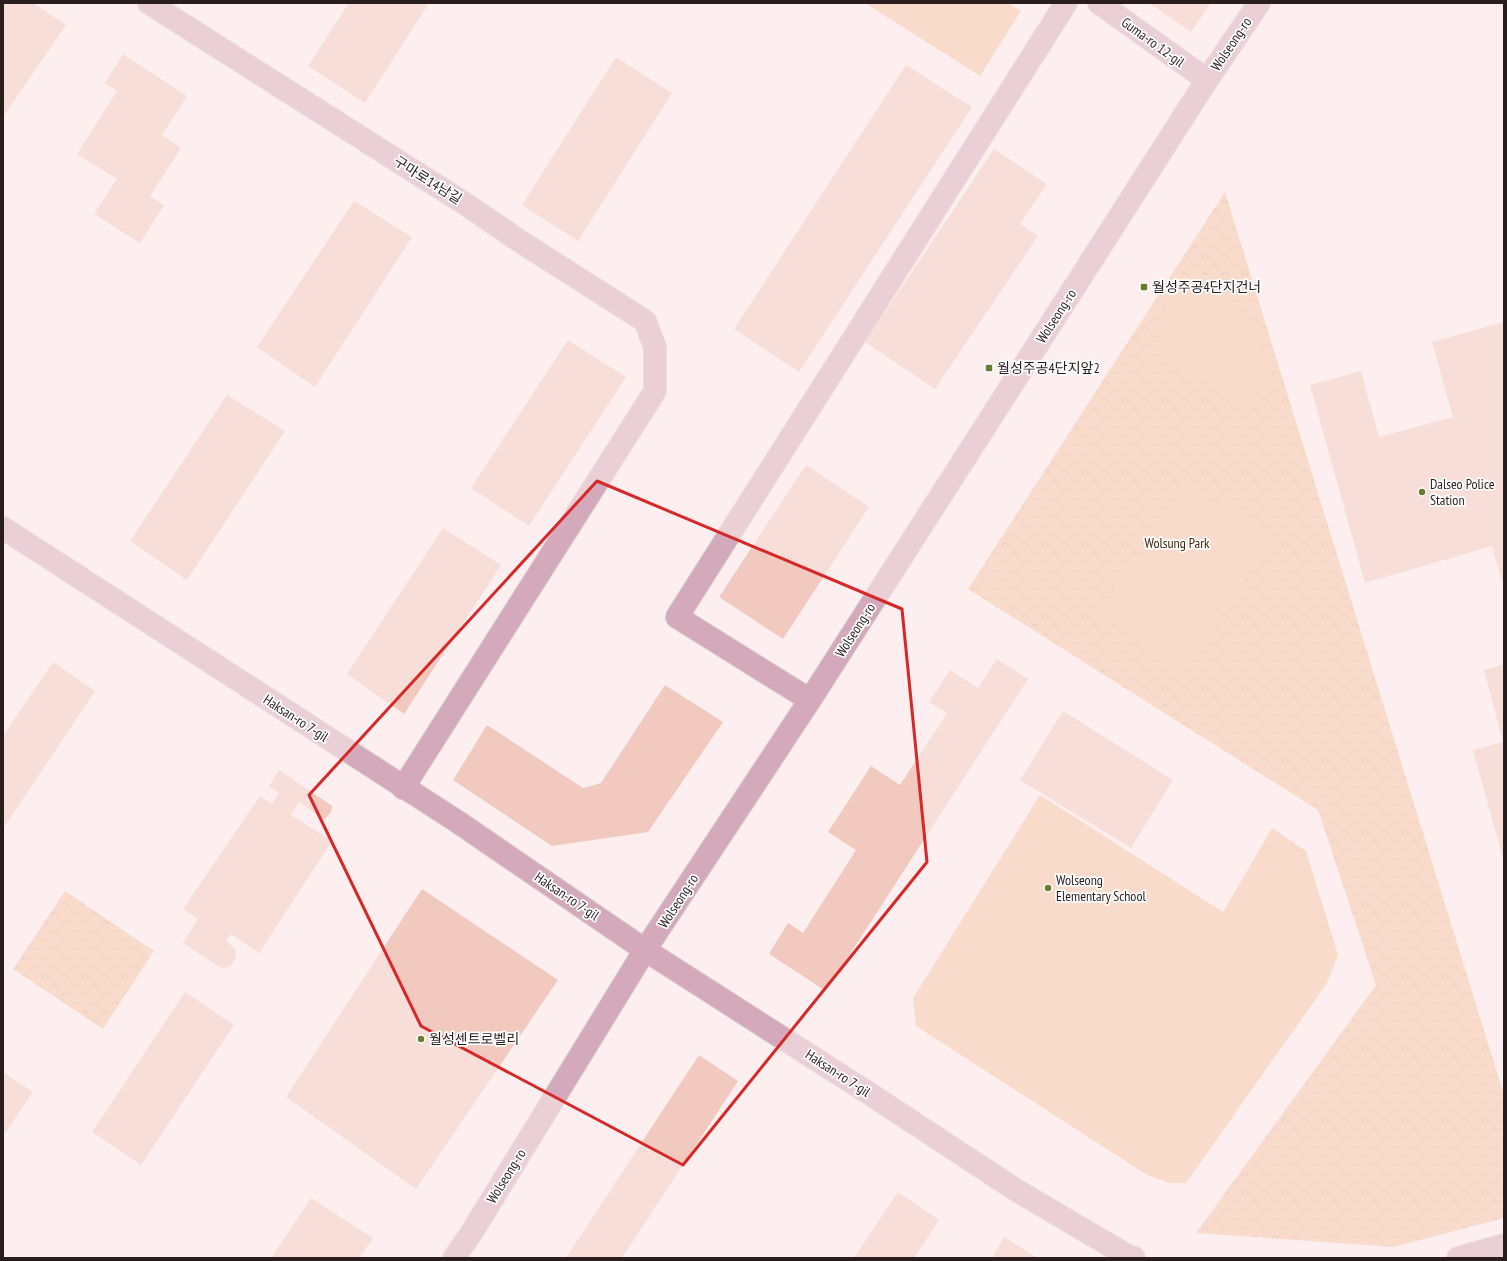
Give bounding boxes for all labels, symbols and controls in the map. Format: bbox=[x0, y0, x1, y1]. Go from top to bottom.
street label: Guma-ro 12-gil bbox=[1118, 13, 1189, 71]
street label: Wolseong-ro bbox=[1207, 14, 1255, 74]
street label: 구마로14남길 bbox=[391, 152, 465, 208]
place label: 월성주공4단지건너 bbox=[1152, 278, 1261, 296]
marker: 월성주공4단지건너 bbox=[1139, 282, 1149, 292]
street label: Wolseong-ro bbox=[1032, 286, 1080, 346]
place label: 월성주공4단지앞2 bbox=[997, 359, 1100, 377]
marker: 월성주공4단지앞2 bbox=[984, 363, 994, 373]
place label: Dalseo Police Station bbox=[1430, 475, 1495, 509]
marker: Dalseo Police Station bbox=[1417, 487, 1427, 497]
park label: Wolsung Park bbox=[1145, 534, 1210, 552]
street label: Wolseong-ro bbox=[831, 600, 879, 660]
street label: Haksan-ro 7-gil bbox=[260, 690, 333, 746]
street label: Haksan-ro 7-gil bbox=[531, 868, 603, 925]
street label: Wolseong-ro bbox=[654, 871, 702, 931]
place label: Wolseong Elementary School bbox=[1056, 871, 1146, 905]
marker: Wolseong Elementary School bbox=[1043, 883, 1053, 893]
place label: 월성센트로벨리 bbox=[429, 1030, 519, 1048]
marker: 월성센트로벨리 bbox=[416, 1034, 426, 1044]
street label: Haksan-ro 7-gil bbox=[802, 1045, 875, 1101]
street label: Wolseong-ro bbox=[482, 1145, 530, 1207]

